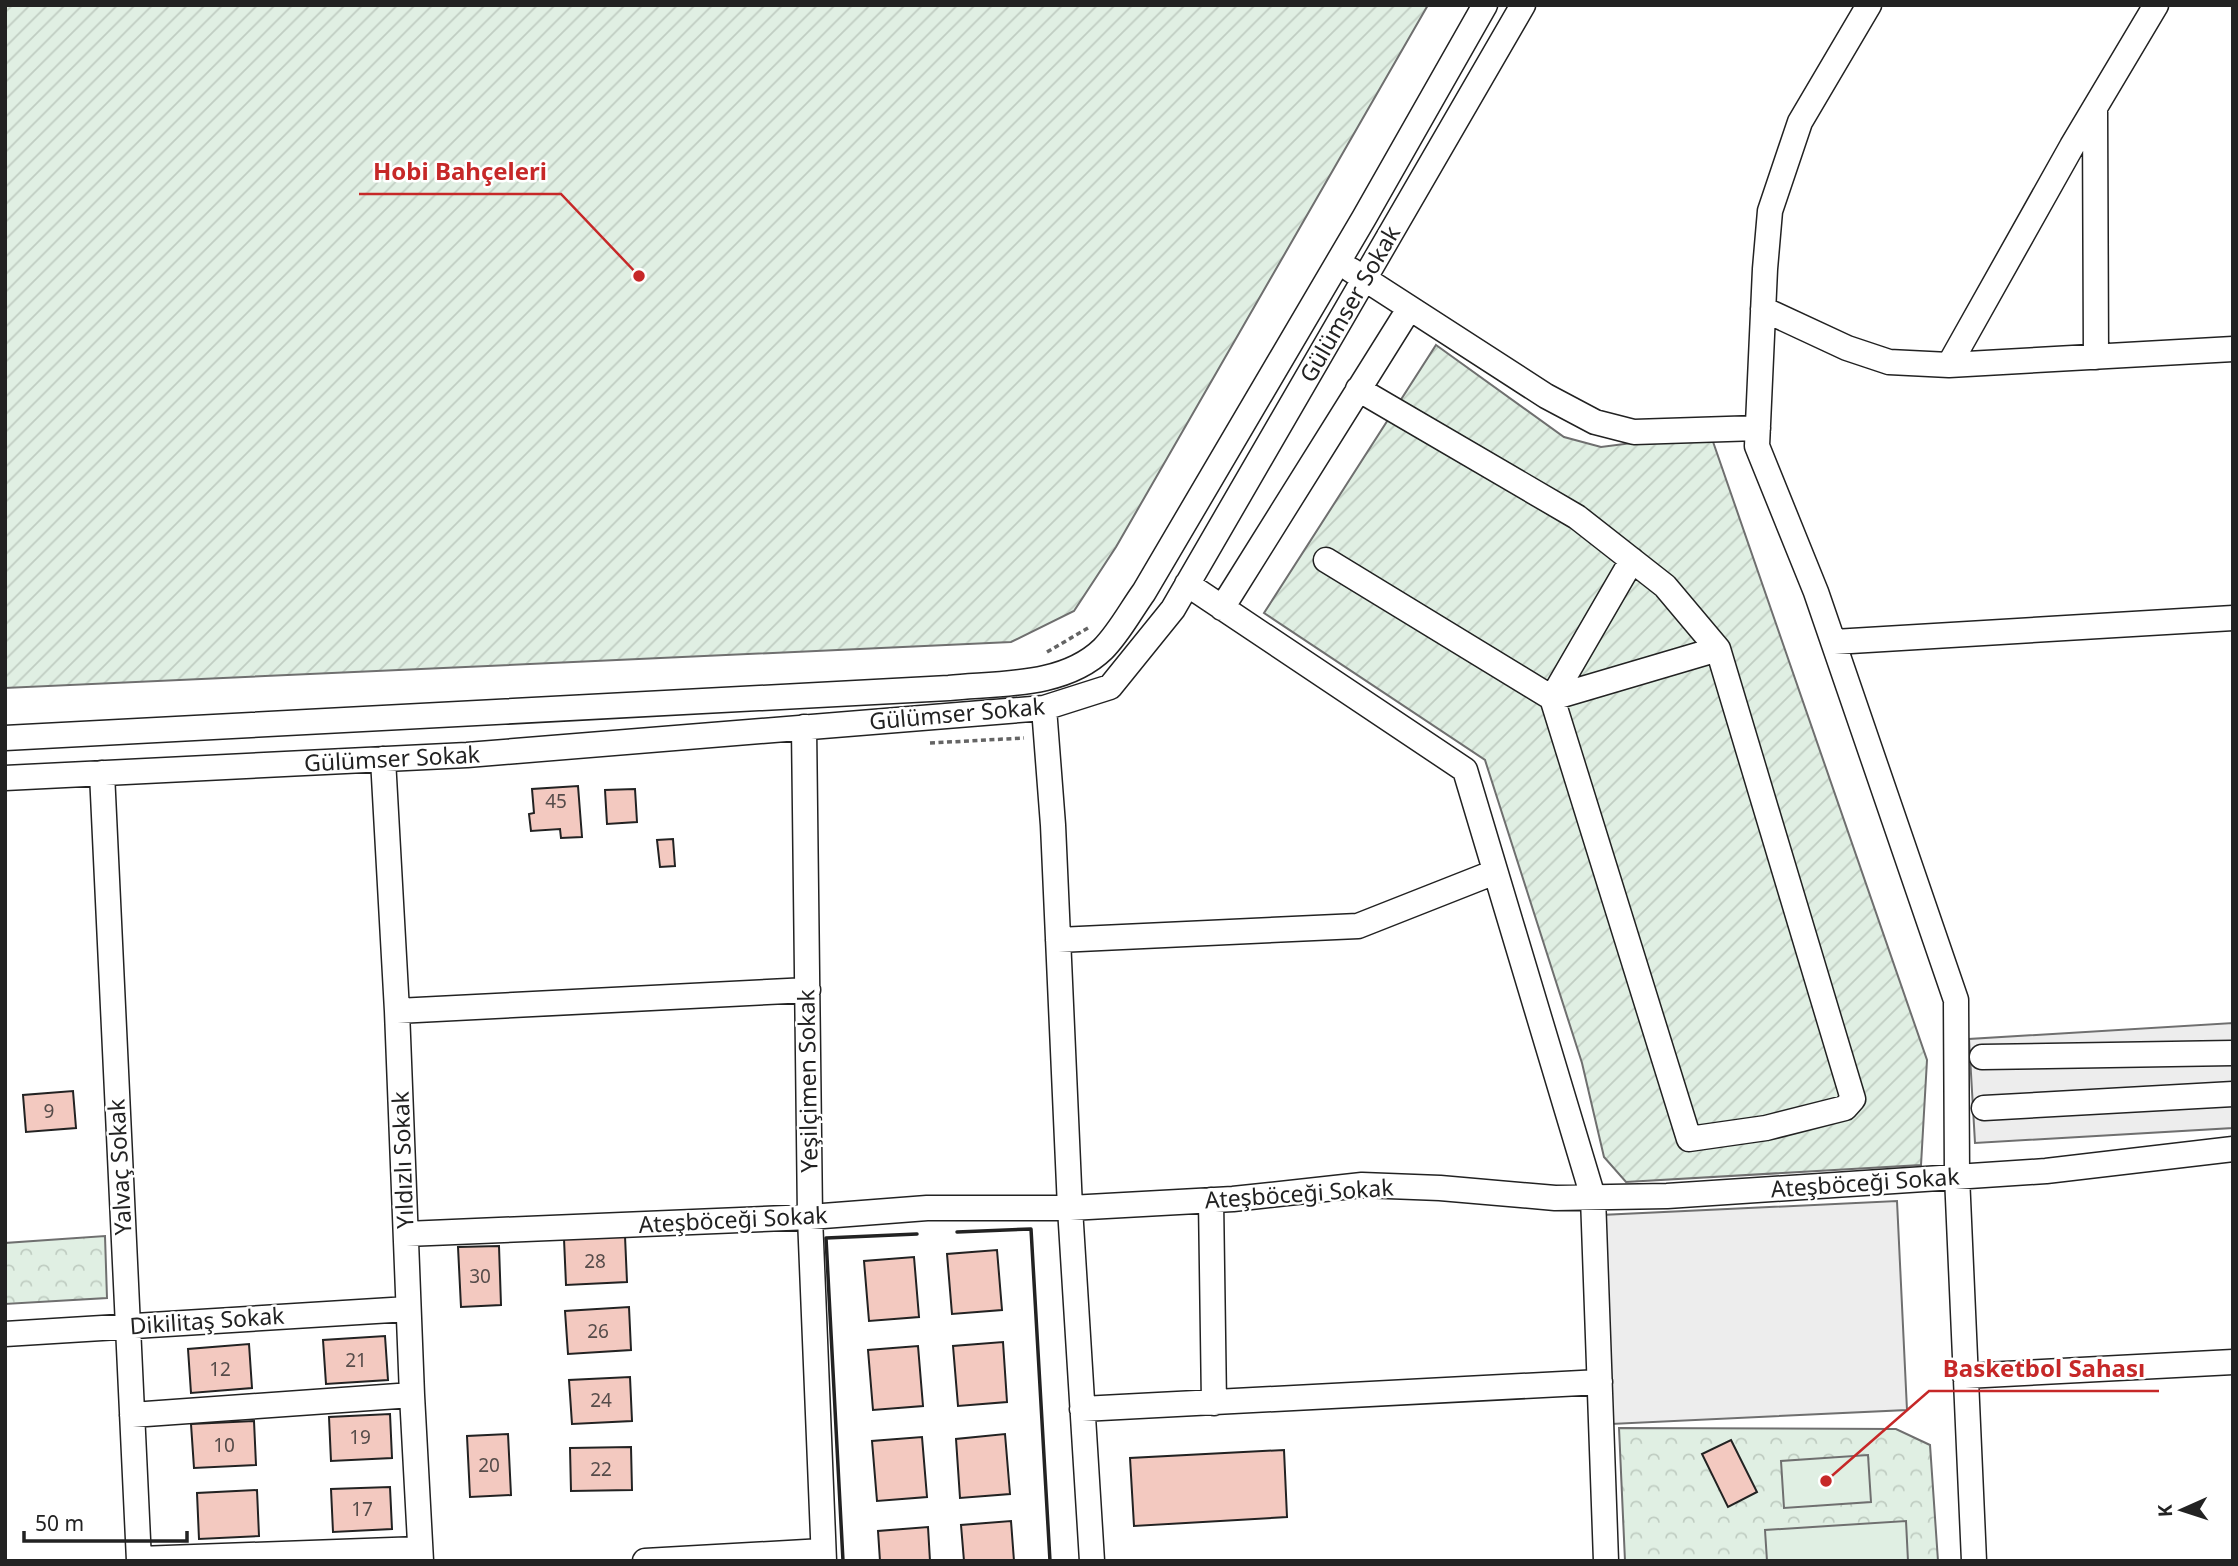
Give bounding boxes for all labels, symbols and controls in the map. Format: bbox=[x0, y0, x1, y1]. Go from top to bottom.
callout: Hobi Bahçeleri bbox=[359, 149, 561, 194]
text: Hobi Bahçeleri bbox=[373, 154, 547, 187]
street label: Gülümser Sokak bbox=[1291, 219, 1407, 388]
street label: Gülümser Sokak bbox=[868, 689, 1047, 737]
street label: Gülümser Sokak bbox=[303, 737, 481, 779]
house number: 45 bbox=[545, 788, 567, 814]
street label: Yeşilçimen Sokak bbox=[789, 988, 825, 1173]
street label: Yıldızlı Sokak bbox=[384, 1090, 420, 1229]
street label: Yalvaç Sokak bbox=[99, 1097, 139, 1236]
house number: 9 bbox=[44, 1098, 54, 1124]
street label: Ateşböceği Sokak bbox=[1769, 1159, 1961, 1205]
street label: Ateşböceği Sokak bbox=[1203, 1170, 1395, 1216]
street label: Ateşböceği Sokak bbox=[638, 1198, 829, 1240]
house number: 28 bbox=[584, 1248, 606, 1274]
house number: 30 bbox=[469, 1263, 491, 1289]
street label: Dikilitaş Sokak bbox=[128, 1299, 286, 1341]
house number: 26 bbox=[587, 1318, 609, 1344]
callout: Basketbol Sahası bbox=[1929, 1346, 2159, 1391]
house number: 21 bbox=[345, 1347, 367, 1373]
text: Basketbol Sahası bbox=[1943, 1351, 2145, 1384]
house number: 12 bbox=[209, 1356, 231, 1382]
house number: 24 bbox=[590, 1387, 612, 1413]
house number: 19 bbox=[349, 1424, 371, 1450]
house number: 10 bbox=[213, 1432, 235, 1458]
house number: 20 bbox=[478, 1452, 500, 1478]
house number: 22 bbox=[590, 1456, 612, 1482]
north arrow bbox=[2147, 1475, 2217, 1545]
house number: 17 bbox=[351, 1496, 373, 1522]
scale bar bbox=[24, 1500, 187, 1544]
text: K bbox=[2152, 1504, 2178, 1518]
text: 50 m bbox=[35, 1509, 84, 1537]

